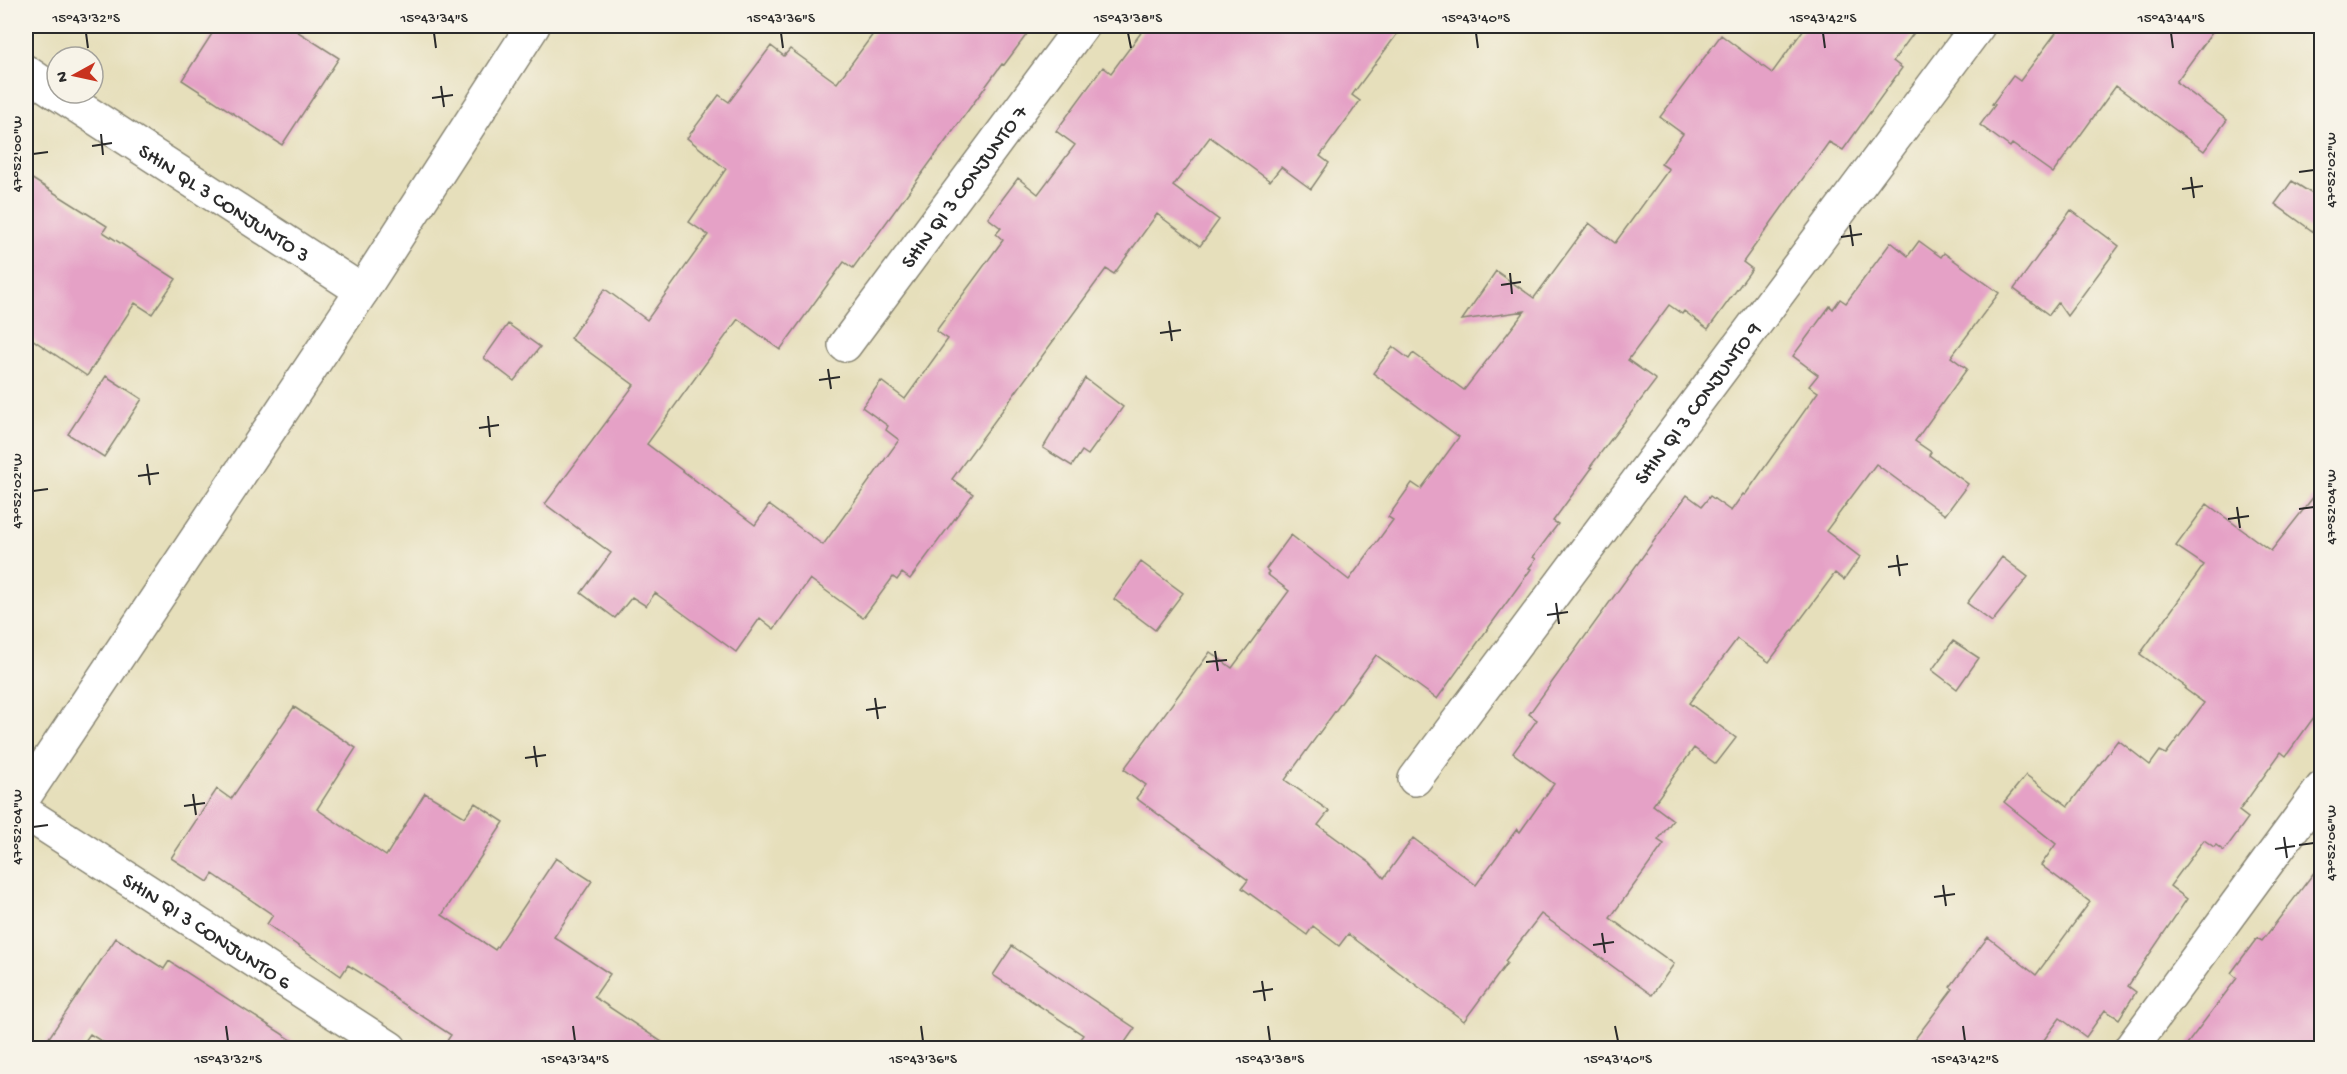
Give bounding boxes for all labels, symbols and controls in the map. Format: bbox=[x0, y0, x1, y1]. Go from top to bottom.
text: 15°43'32"S bbox=[51, 10, 120, 28]
text: 15°43'34"S bbox=[399, 10, 468, 28]
text: 15°43'36"S bbox=[746, 10, 815, 28]
text: 15°43'38"S bbox=[1093, 10, 1162, 28]
text: 15°43'40"S bbox=[1441, 10, 1510, 28]
text: 15°43'42"S bbox=[1788, 10, 1857, 28]
text: 15°43'44"S bbox=[2137, 10, 2204, 28]
north arrow bbox=[45, 45, 105, 105]
text: N bbox=[53, 70, 74, 83]
street label: SHIN QI 3 CONJUNTO 7 bbox=[897, 101, 1035, 275]
text: 47°52'00"W bbox=[9, 115, 27, 192]
text: 47°52'02"W bbox=[2323, 132, 2341, 208]
street label: SHIN QL 3 CONJUNTO 3 bbox=[132, 140, 313, 270]
street label: SHIN QI 3 CONJUNTO 9 bbox=[1630, 318, 1768, 491]
text: 47°52'02"W bbox=[9, 453, 27, 529]
text: 47°52'04"W bbox=[2323, 469, 2341, 545]
text: 47°52'04"W bbox=[9, 789, 27, 865]
text: 47°52'06"W bbox=[2323, 805, 2341, 881]
street label: SHIN QI 3 CONJUNTO 6 bbox=[116, 869, 295, 997]
text: 15°43'32"S bbox=[193, 1051, 262, 1069]
text: 15°43'34"S bbox=[540, 1051, 609, 1069]
text: 15°43'36"S bbox=[888, 1051, 957, 1069]
text: 15°43'38"S bbox=[1235, 1051, 1304, 1069]
text: 15°43'40"S bbox=[1583, 1051, 1652, 1069]
text: 15°43'42"S bbox=[1930, 1051, 1999, 1069]

